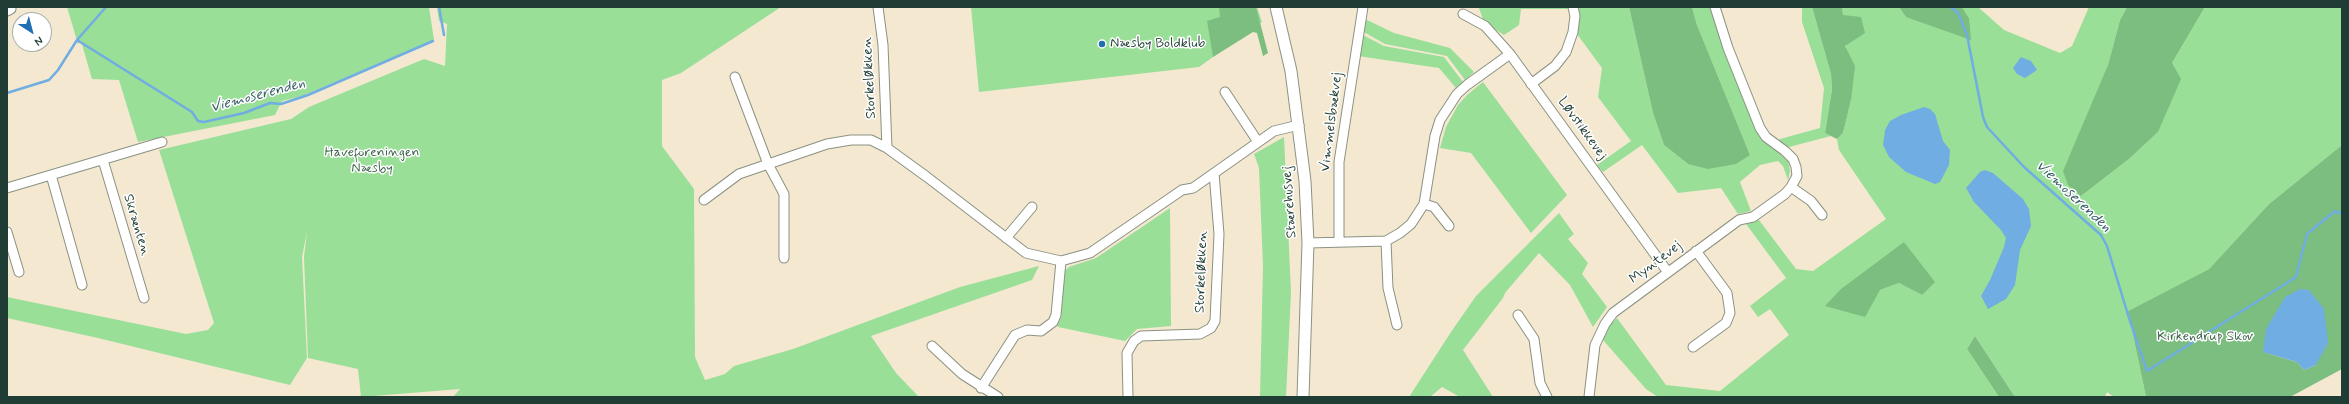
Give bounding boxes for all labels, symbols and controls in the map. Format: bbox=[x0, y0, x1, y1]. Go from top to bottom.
north arrow bbox=[12, 12, 52, 52]
text: N bbox=[31, 33, 46, 49]
place label: Næsby Boldklub bbox=[1110, 36, 1205, 52]
street label: Storkeløkken bbox=[859, 37, 881, 119]
marker: Næsby Boldklub bbox=[1097, 39, 1107, 49]
street label: Vimmelsbækvej bbox=[1318, 71, 1346, 173]
water label: Viemoserenden bbox=[209, 75, 307, 117]
street label: Løvstikkevej bbox=[1553, 94, 1611, 164]
park label: Haveforeningen Næsby bbox=[325, 145, 419, 178]
water label: Viemoserenden bbox=[2031, 157, 2115, 237]
street label: Stærehusvej bbox=[1279, 165, 1301, 239]
street label: Skrænten bbox=[119, 192, 153, 258]
street label: Storkeløkken bbox=[1192, 231, 1212, 313]
street label: Myntevej bbox=[1626, 238, 1686, 288]
park label: Kirkendrup Skov bbox=[2157, 329, 2253, 345]

